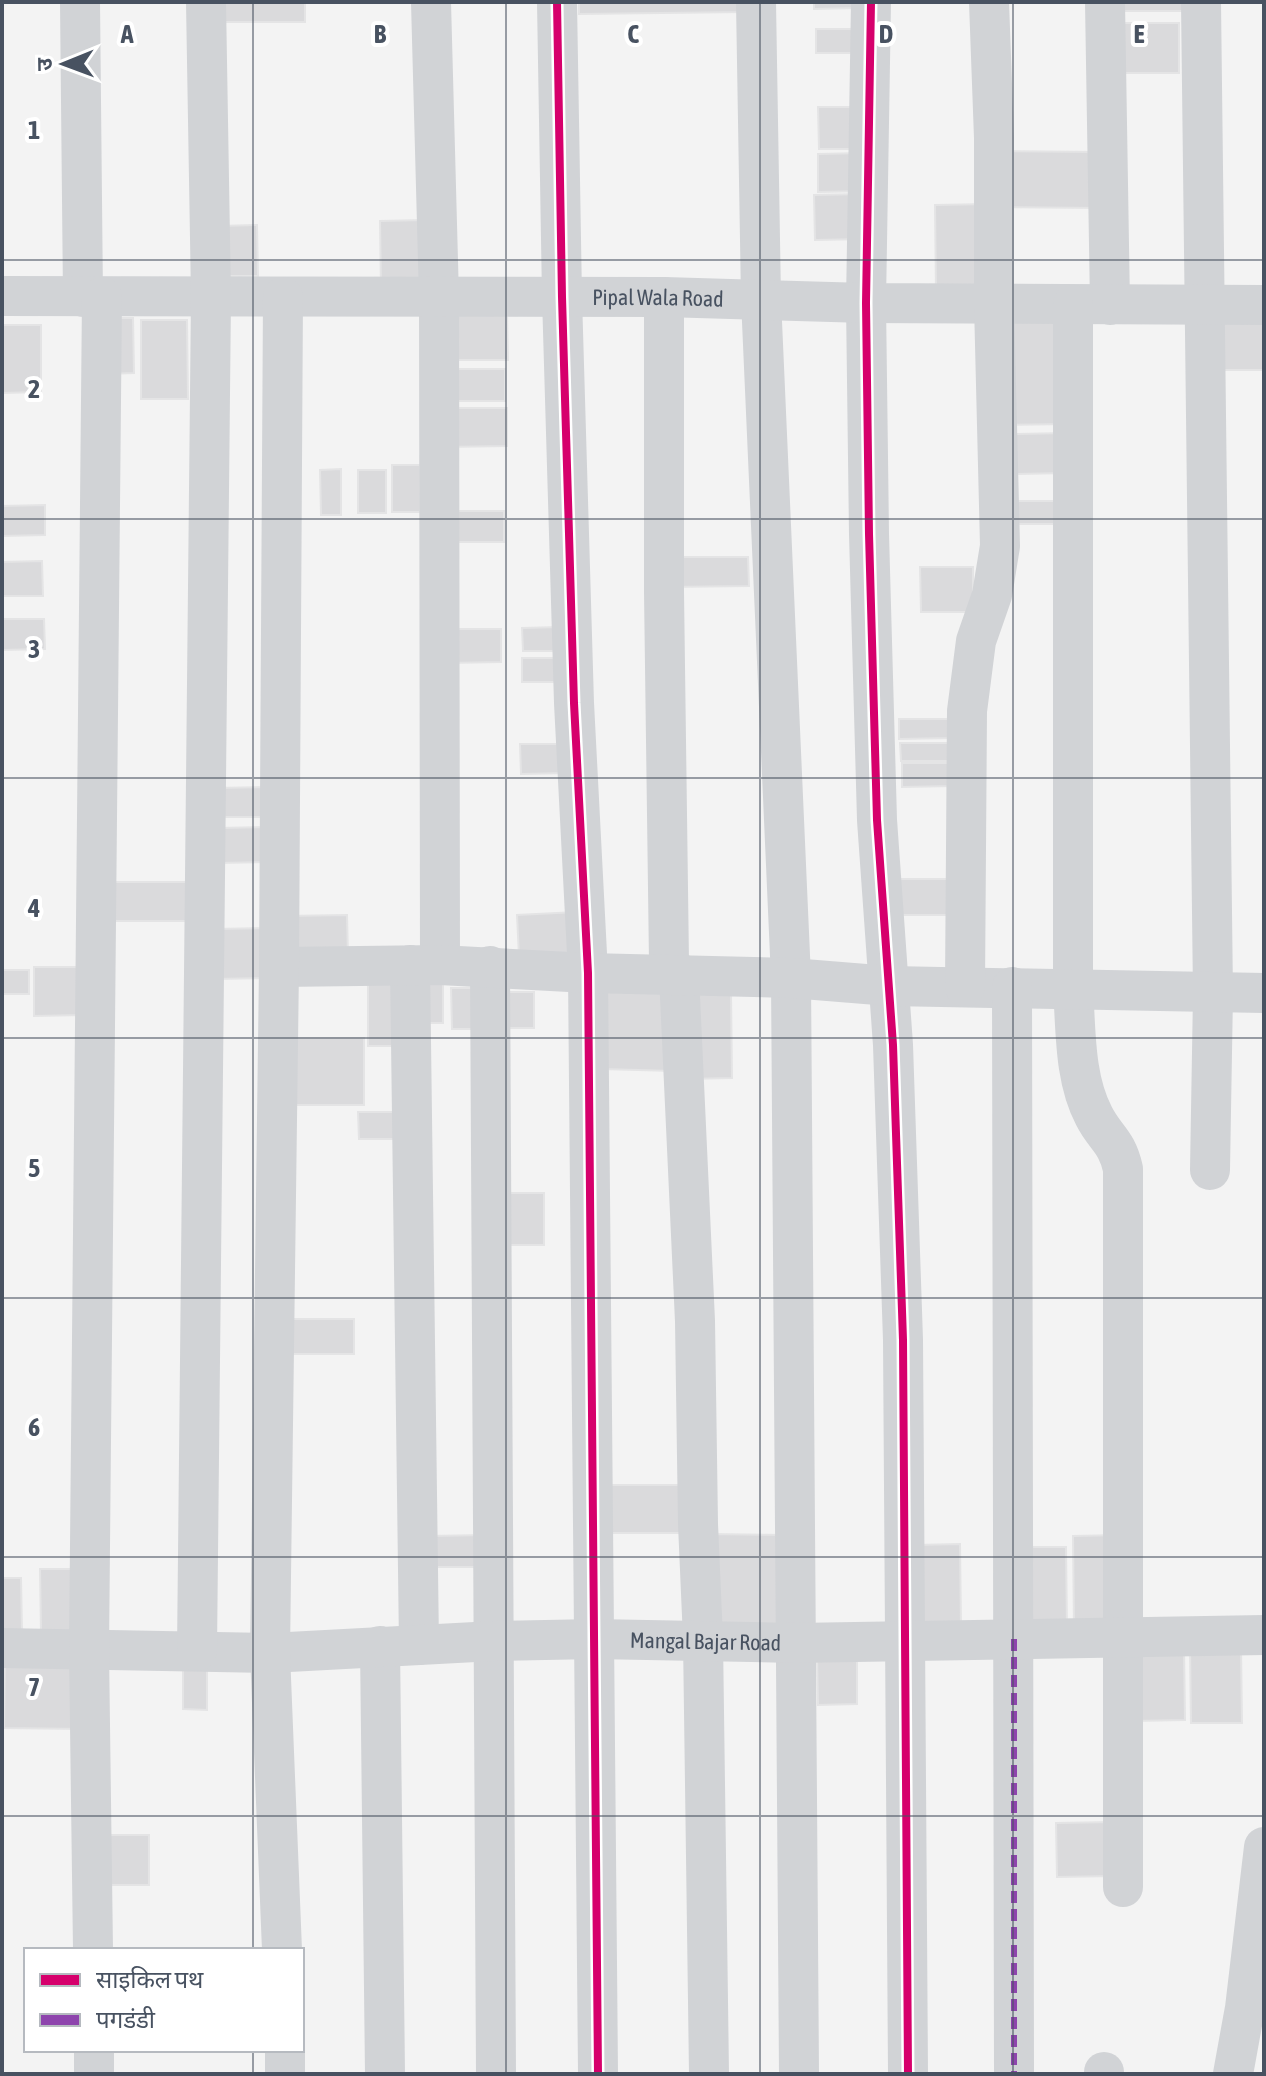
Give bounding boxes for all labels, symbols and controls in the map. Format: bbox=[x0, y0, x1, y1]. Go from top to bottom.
text: A bbox=[120, 19, 134, 49]
text: B bbox=[374, 19, 387, 49]
text: C bbox=[627, 19, 639, 49]
text: D bbox=[879, 19, 893, 49]
text: E bbox=[1133, 19, 1145, 49]
north arrow bbox=[24, 24, 104, 104]
text: उ bbox=[31, 57, 57, 71]
text: 1 bbox=[28, 115, 40, 145]
street label: Pipal Wala Road bbox=[592, 284, 724, 312]
text: 2 bbox=[28, 374, 40, 404]
text: 3 bbox=[28, 634, 40, 664]
text: 4 bbox=[27, 893, 40, 923]
text: 5 bbox=[28, 1153, 40, 1183]
text: 6 bbox=[28, 1412, 40, 1442]
street label: Mangal Bajar Road bbox=[630, 1627, 781, 1656]
text: 7 bbox=[28, 1672, 40, 1702]
legend bbox=[24, 1948, 304, 2052]
text: साइकिल पथ bbox=[96, 1966, 204, 1993]
text: पगडंडी bbox=[96, 2006, 156, 2033]

